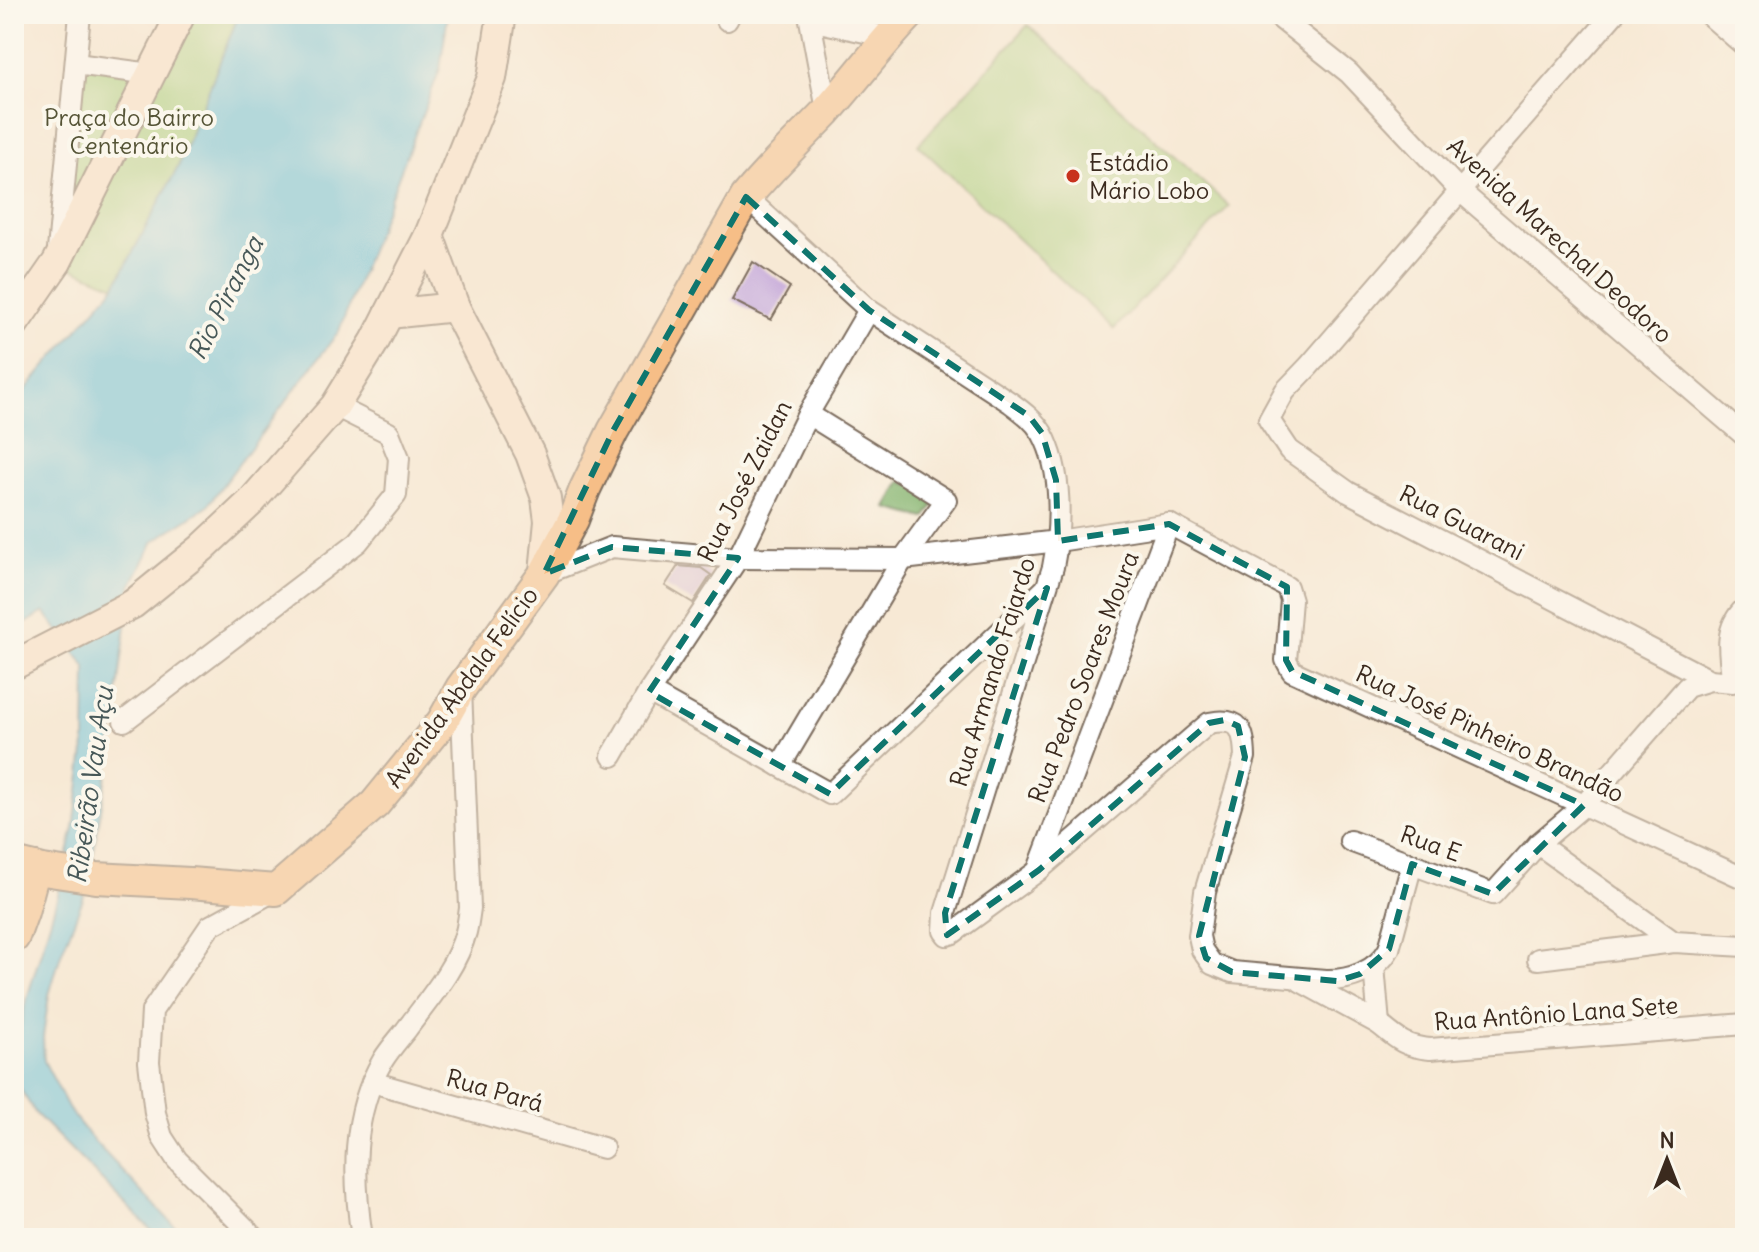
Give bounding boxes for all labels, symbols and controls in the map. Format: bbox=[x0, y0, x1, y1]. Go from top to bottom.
park label: Praça do Bairro Centenário bbox=[44, 102, 214, 160]
street label: Avenida Marechal Deodoro bbox=[1441, 131, 1679, 349]
place label: Estádio Mário Lobo bbox=[1089, 147, 1209, 205]
marker: Estádio Mário Lobo bbox=[1064, 167, 1082, 185]
water label: Rio Piranga bbox=[180, 230, 271, 365]
street label: Rua José Zaidan bbox=[690, 395, 798, 567]
street label: Rua Guarani bbox=[1395, 478, 1529, 566]
street label: Rua Pedro Soares Moura bbox=[1021, 547, 1145, 807]
street label: Rua Armando Fajardo bbox=[943, 554, 1041, 790]
street label: Avenida Abdala Felício bbox=[378, 581, 544, 793]
street label: Rua José Pinheiro Brandão bbox=[1351, 658, 1629, 808]
water label: Ribeirão Vau Açu bbox=[60, 682, 120, 886]
street label: Rua E bbox=[1396, 818, 1466, 868]
street label: Rua Antônio Lana Sete bbox=[1433, 990, 1679, 1036]
street label: Rua Pará bbox=[443, 1062, 547, 1118]
north arrow bbox=[1627, 1120, 1707, 1200]
text: N bbox=[1659, 1126, 1675, 1154]

